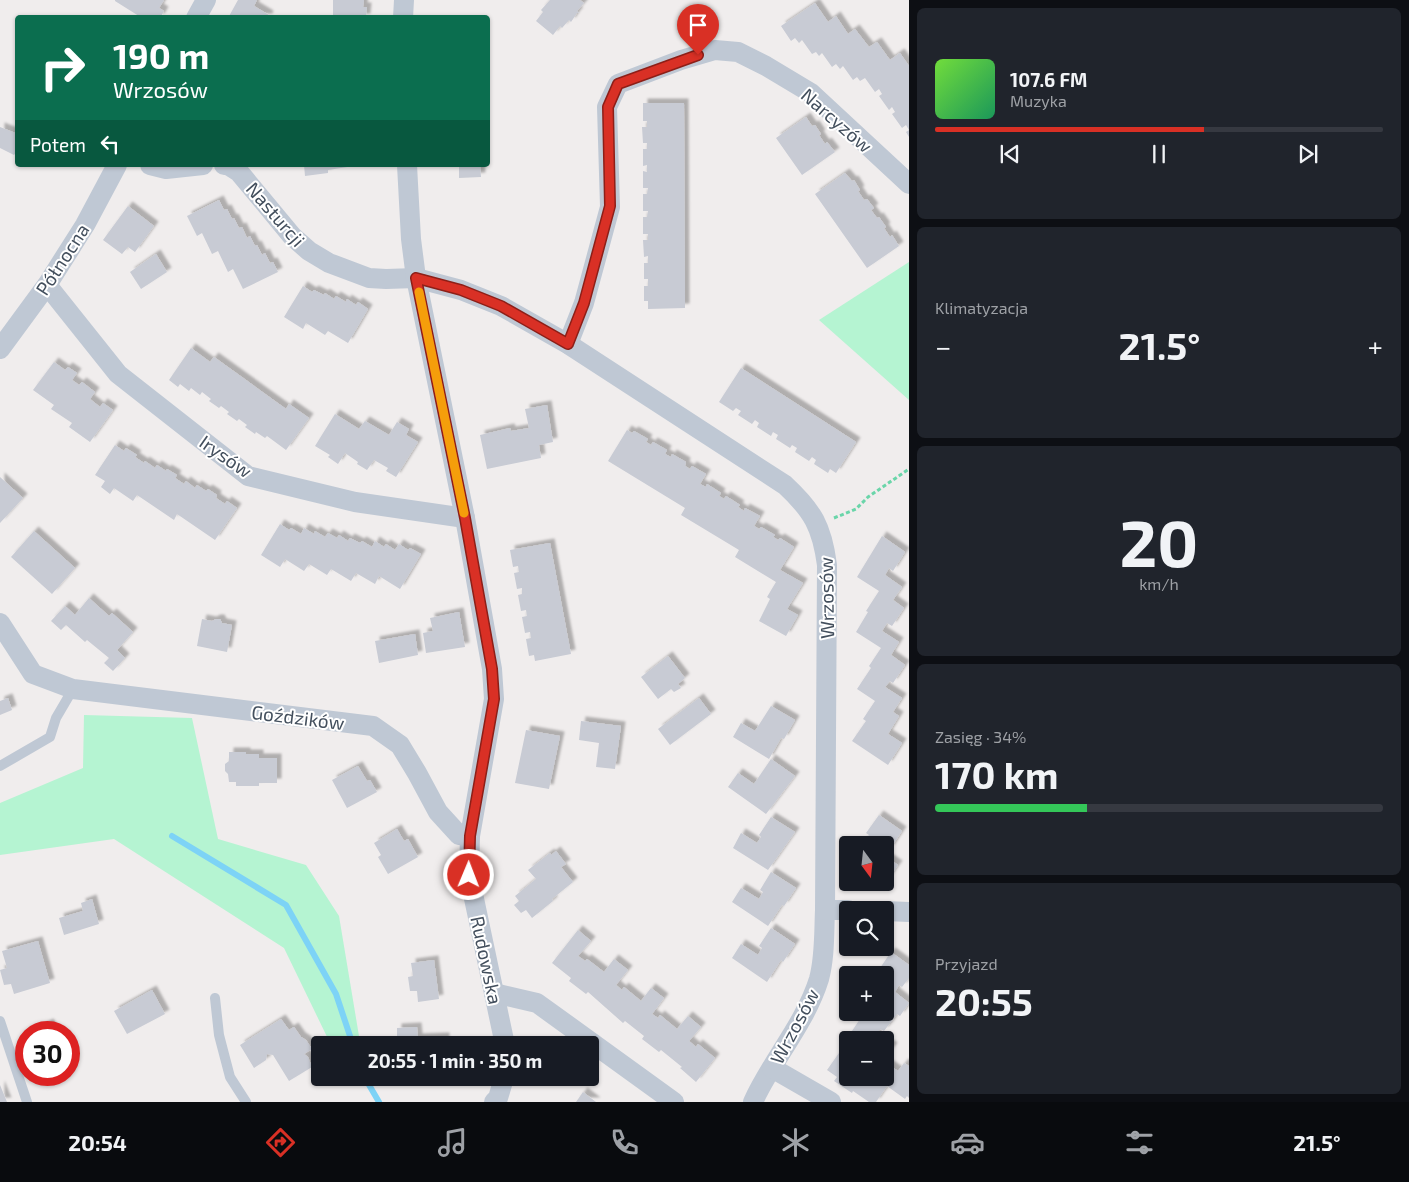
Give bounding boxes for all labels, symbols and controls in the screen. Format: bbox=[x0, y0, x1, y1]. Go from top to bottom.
pin bbox=[677, 4, 719, 55]
icon: arrive bbox=[684, 11, 712, 39]
text: 190 m bbox=[113, 34, 209, 76]
icon: right bbox=[30, 35, 95, 100]
text: 107.6 FM bbox=[1010, 68, 1087, 91]
text: Wrzosów bbox=[113, 76, 208, 102]
street label: Narcyzów bbox=[797, 83, 877, 157]
text: Muzyka bbox=[1010, 91, 1067, 110]
icon: left bbox=[96, 130, 124, 158]
text: Potem bbox=[30, 133, 86, 156]
icon: previous bbox=[996, 140, 1024, 168]
icon: pause bbox=[1145, 140, 1173, 168]
icon: next bbox=[1294, 140, 1322, 168]
street label: Nasturcji bbox=[242, 177, 310, 251]
street label: Północna bbox=[30, 219, 94, 299]
text: Klimatyzacja bbox=[935, 298, 1028, 317]
text: 21.5° bbox=[1119, 322, 1200, 368]
text: − bbox=[935, 329, 951, 363]
text: + bbox=[1368, 329, 1383, 363]
street label: Irysów bbox=[195, 430, 257, 482]
text: 20 bbox=[1120, 502, 1198, 580]
street label: Wrzosów bbox=[814, 557, 838, 639]
text: km/h bbox=[1139, 574, 1179, 593]
street label: Goździków bbox=[250, 700, 346, 734]
text: Zasięg · 34% bbox=[935, 727, 1026, 746]
text: 170 km bbox=[935, 751, 1058, 797]
north arrow bbox=[839, 836, 894, 891]
map controls bbox=[839, 836, 894, 1086]
position arrow bbox=[442, 848, 494, 900]
button: search bbox=[839, 901, 894, 956]
street label: Rudowska bbox=[466, 914, 508, 1006]
text: Przyjazd bbox=[935, 954, 998, 973]
button: + bbox=[839, 966, 894, 1021]
text: 20:55 bbox=[935, 978, 1033, 1024]
street label: Wrzosów bbox=[765, 984, 824, 1068]
speed limit sign: 30 bbox=[15, 1021, 80, 1086]
button: − bbox=[839, 1031, 894, 1086]
text: 20:55 · 1 min · 350 m bbox=[368, 1049, 542, 1072]
icon: directions bbox=[263, 1125, 298, 1160]
icon: music bbox=[435, 1125, 470, 1160]
icon: phone bbox=[607, 1125, 642, 1160]
icon: climate bbox=[778, 1125, 813, 1160]
icon: car bbox=[950, 1125, 985, 1160]
icon: filters bbox=[1122, 1125, 1157, 1160]
text: 20:54 bbox=[68, 1129, 127, 1155]
text: 21.5° bbox=[1293, 1129, 1341, 1155]

